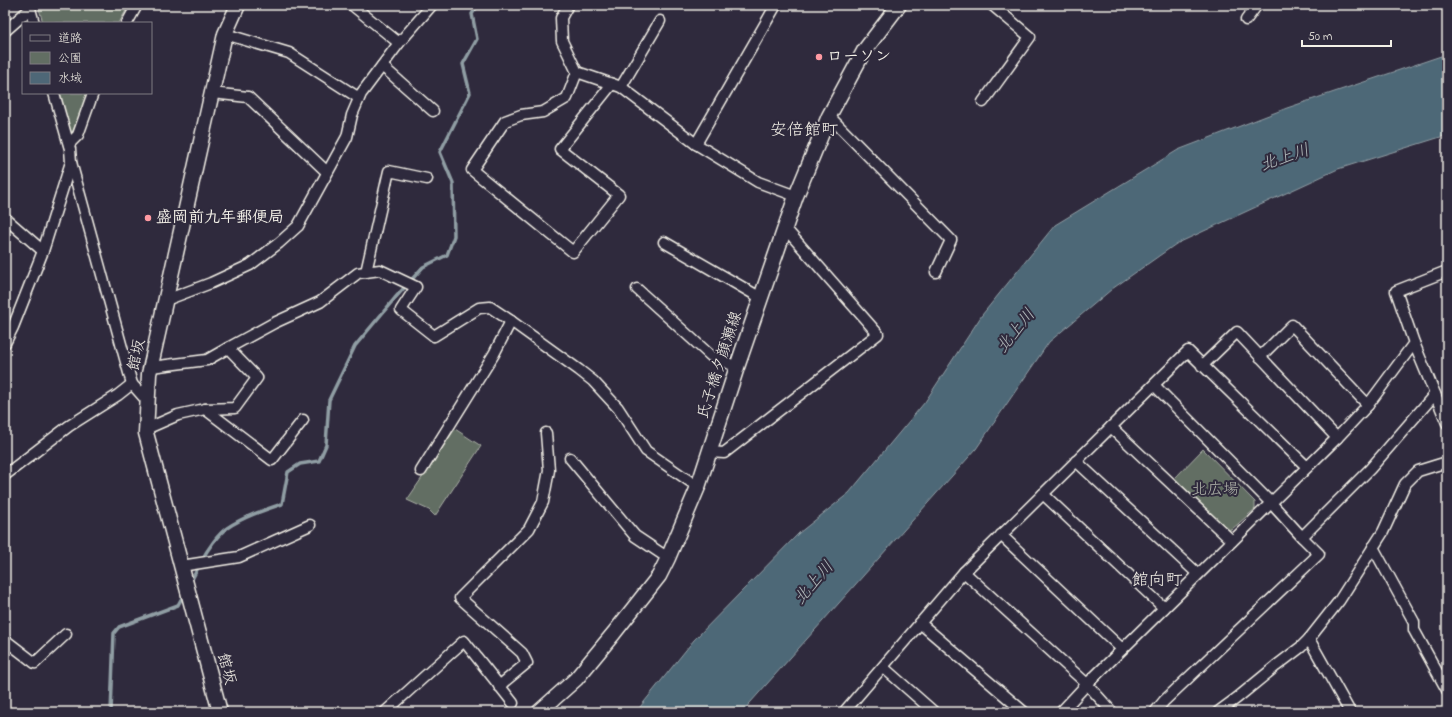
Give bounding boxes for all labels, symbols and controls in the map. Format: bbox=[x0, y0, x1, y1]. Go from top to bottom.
legend bbox=[22, 22, 152, 94]
scale bar bbox=[1302, 22, 1391, 48]
text: 50 m bbox=[1308, 28, 1332, 46]
text: 道路 bbox=[58, 30, 82, 48]
place label: ローソン bbox=[827, 45, 891, 69]
text: 公園 bbox=[58, 50, 82, 68]
marker: ローソン bbox=[814, 52, 824, 62]
text: 水域 bbox=[58, 70, 82, 88]
district label: 安倍館町 bbox=[770, 118, 838, 143]
water label: 北上川 bbox=[1257, 138, 1313, 178]
place label: 盛岡前九年郵便局 bbox=[156, 206, 284, 230]
marker: 盛岡前九年郵便局 bbox=[143, 213, 153, 223]
water label: 北上川 bbox=[990, 303, 1042, 359]
street label: 氏子橋夕顔瀬線 bbox=[691, 308, 749, 422]
street label: 館坂 bbox=[122, 337, 152, 373]
park label: 北広場 bbox=[1191, 478, 1239, 502]
water label: 北上川 bbox=[788, 556, 840, 610]
district label: 館向町 bbox=[1132, 568, 1183, 593]
street label: 館坂 bbox=[210, 650, 242, 688]

